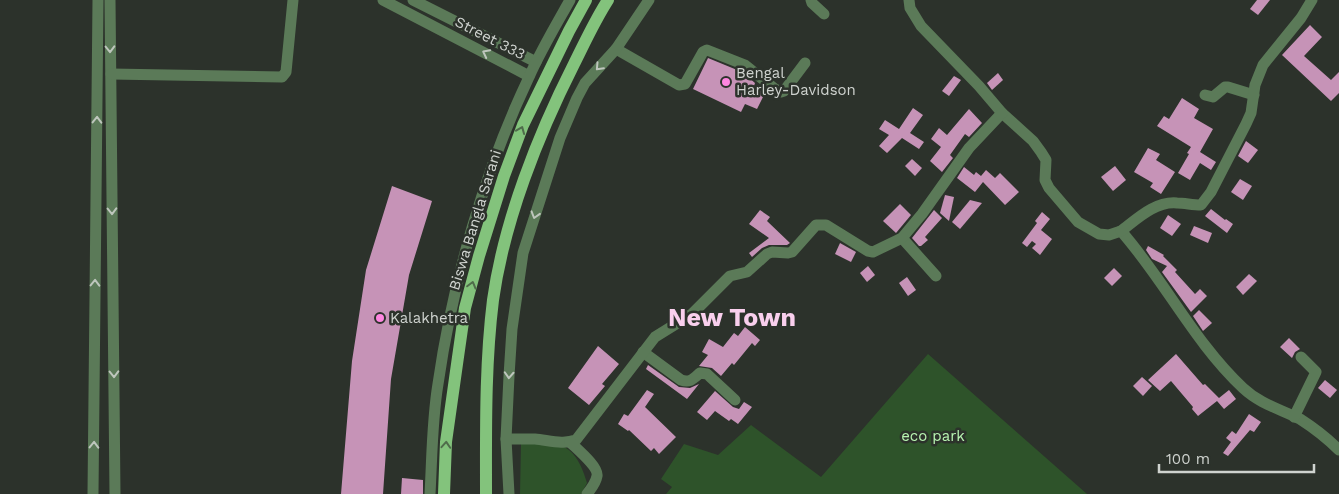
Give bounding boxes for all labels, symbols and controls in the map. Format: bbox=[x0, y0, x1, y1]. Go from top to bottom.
street label: Street 333 bbox=[452, 13, 528, 63]
one-way arrow bbox=[105, 45, 116, 53]
one-way arrow bbox=[482, 49, 491, 59]
one-way arrow bbox=[596, 62, 605, 71]
place label: Bengal Harley-Davidson bbox=[736, 64, 856, 99]
marker: Bengal Harley-Davidson bbox=[720, 76, 732, 88]
one-way arrow bbox=[92, 116, 102, 124]
one-way arrow bbox=[516, 127, 526, 135]
street label: Biswa Bangla Sarani bbox=[445, 148, 505, 292]
one-way arrow bbox=[107, 208, 117, 215]
one-way arrow bbox=[531, 210, 541, 219]
one-way arrow bbox=[90, 279, 100, 286]
one-way arrow bbox=[466, 281, 476, 290]
district label: New Town bbox=[668, 303, 796, 332]
place label: Kalakhetra bbox=[390, 309, 469, 327]
marker: Kalakhetra bbox=[374, 312, 386, 324]
one-way arrow bbox=[109, 370, 119, 378]
one-way arrow bbox=[504, 371, 514, 379]
park label: eco park bbox=[901, 427, 965, 445]
one-way arrow bbox=[88, 441, 99, 449]
one-way arrow bbox=[441, 441, 452, 449]
scale bar bbox=[1159, 442, 1314, 474]
text: 100 m bbox=[1166, 450, 1210, 468]

